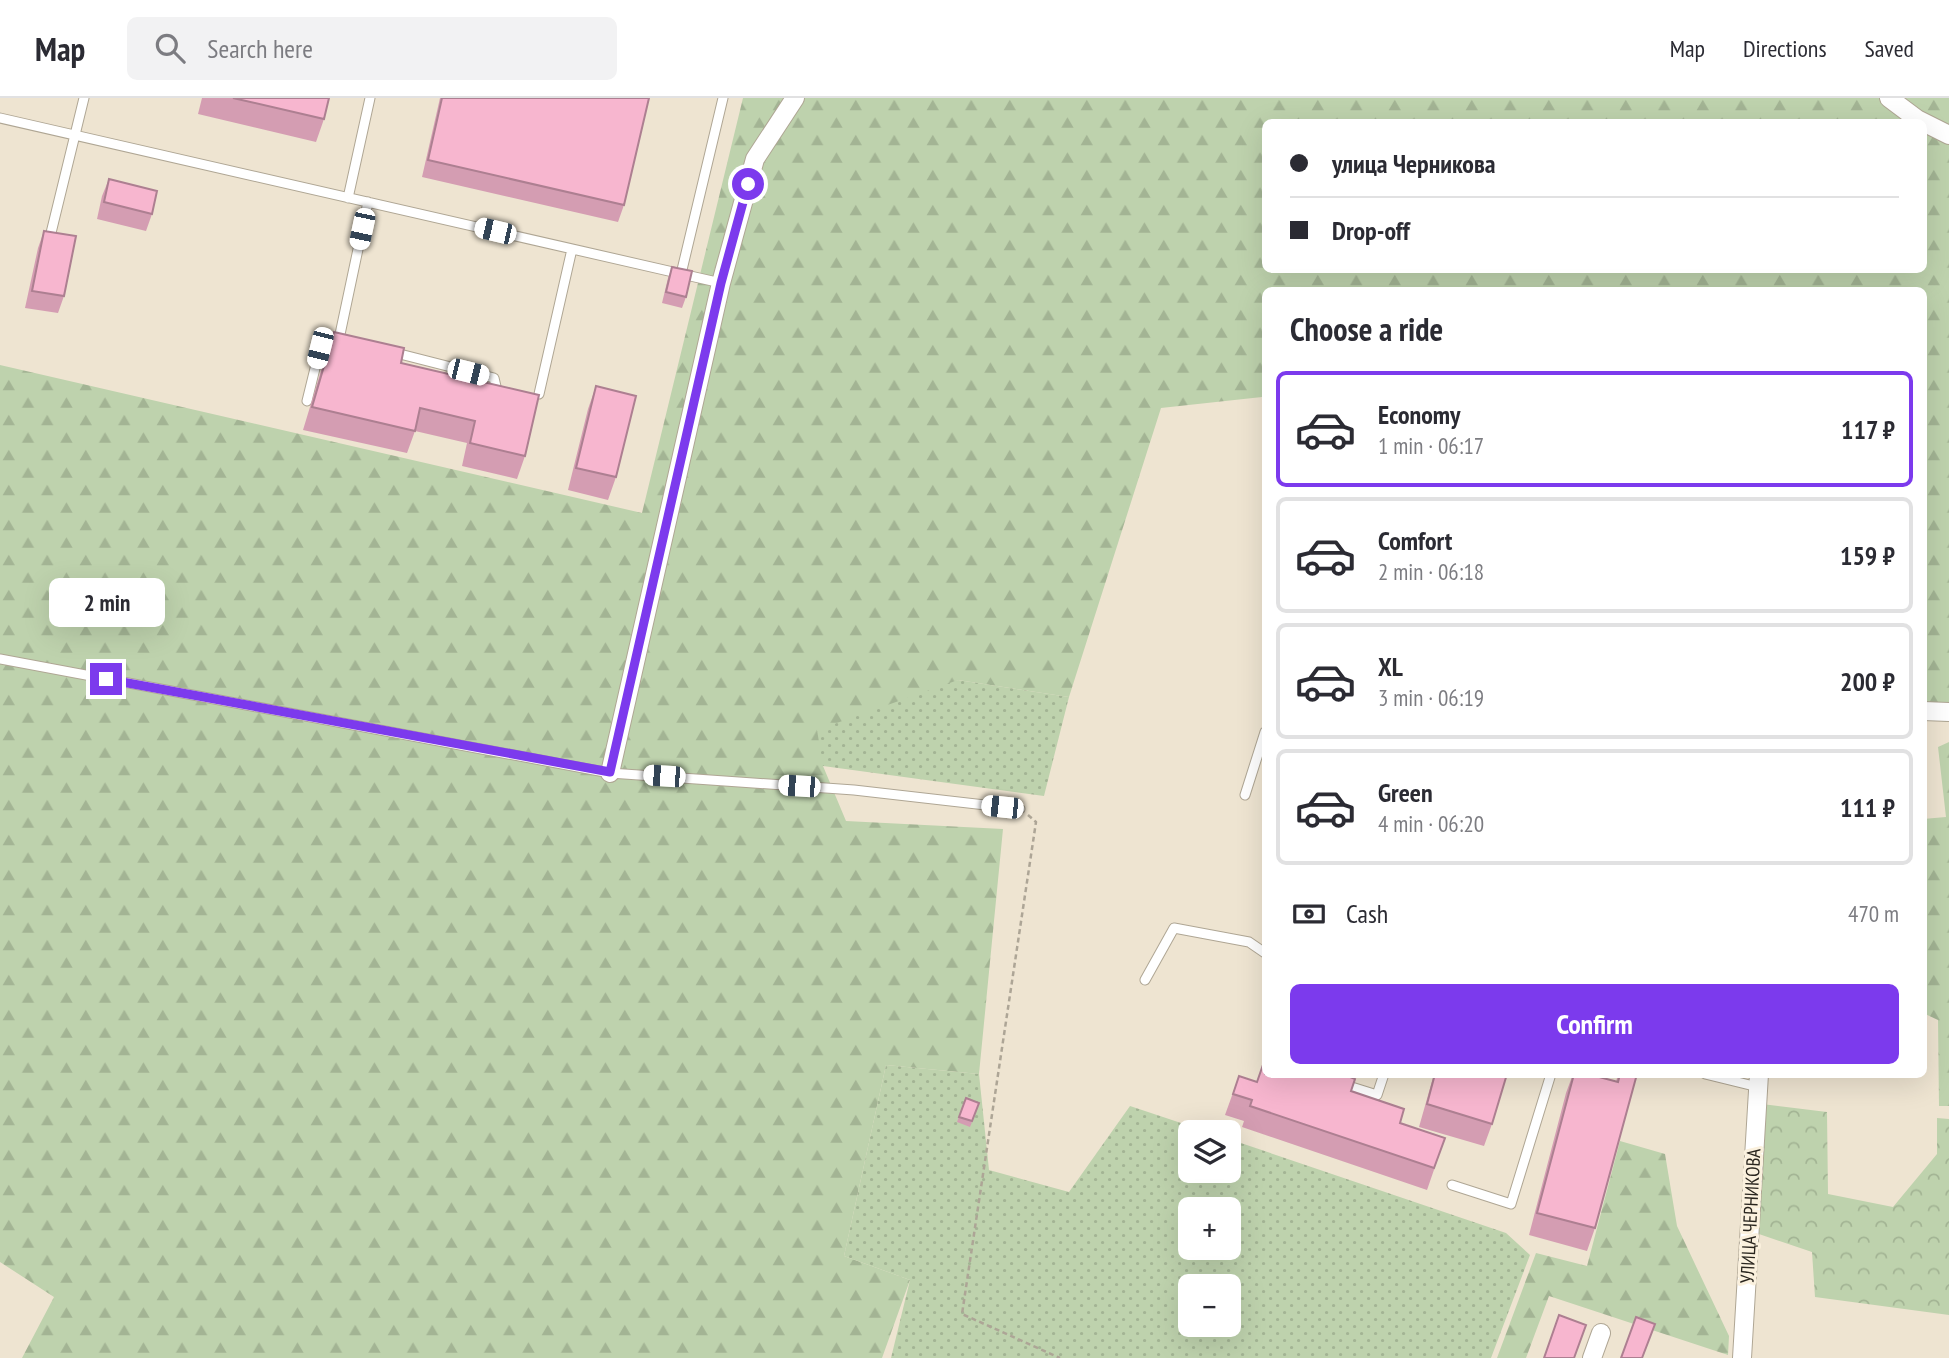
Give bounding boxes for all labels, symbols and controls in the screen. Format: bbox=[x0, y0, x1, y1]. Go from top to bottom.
search box bbox=[127, 17, 617, 80]
text: Map bbox=[35, 27, 85, 70]
icon: search bbox=[151, 29, 189, 67]
text: Search here bbox=[207, 32, 313, 65]
text: Map bbox=[1670, 33, 1705, 64]
text: Directions bbox=[1743, 33, 1827, 64]
text: Saved bbox=[1865, 33, 1914, 64]
text: улица Черникова bbox=[1332, 147, 1496, 180]
route start bbox=[732, 168, 764, 200]
car bbox=[348, 206, 377, 252]
text: Drop-off bbox=[1332, 214, 1410, 247]
car bbox=[473, 216, 518, 246]
text: Choose a ride bbox=[1290, 308, 1443, 350]
car bbox=[305, 325, 336, 371]
car bbox=[446, 357, 491, 387]
icon: car bbox=[1294, 398, 1357, 461]
text: Economy bbox=[1378, 398, 1460, 431]
text: 117 ₽ bbox=[1841, 413, 1895, 446]
text: 1 min · 06:17 bbox=[1378, 431, 1484, 460]
icon: car bbox=[1294, 524, 1357, 587]
text: Comfort bbox=[1378, 524, 1452, 557]
text: 159 ₽ bbox=[1840, 539, 1895, 572]
text: 2 min · 06:18 bbox=[1378, 557, 1484, 586]
callout: 2 min bbox=[48, 578, 164, 626]
text: 2 min bbox=[84, 588, 130, 617]
icon: car bbox=[1294, 650, 1357, 713]
text: XL bbox=[1378, 650, 1403, 683]
route end bbox=[90, 663, 122, 695]
text: 200 ₽ bbox=[1840, 665, 1895, 698]
text: 3 min · 06:19 bbox=[1378, 683, 1484, 712]
car bbox=[643, 764, 686, 788]
car bbox=[778, 774, 821, 798]
icon: car bbox=[1294, 776, 1357, 839]
text: Green bbox=[1378, 776, 1433, 809]
text: 111 ₽ bbox=[1840, 791, 1895, 824]
car bbox=[981, 794, 1024, 820]
text: 4 min · 06:20 bbox=[1378, 809, 1484, 838]
icon: cash bbox=[1290, 895, 1328, 933]
text: Cash bbox=[1346, 897, 1388, 930]
text: 470 m bbox=[1848, 899, 1899, 928]
button: Confirm bbox=[1290, 984, 1899, 1064]
map controls bbox=[1178, 1120, 1241, 1337]
button: layers bbox=[1178, 1120, 1241, 1183]
street label: УЛИЦА ЧЕРНИКОВА bbox=[1734, 1148, 1766, 1284]
button: + bbox=[1178, 1197, 1241, 1260]
button: − bbox=[1178, 1274, 1241, 1337]

